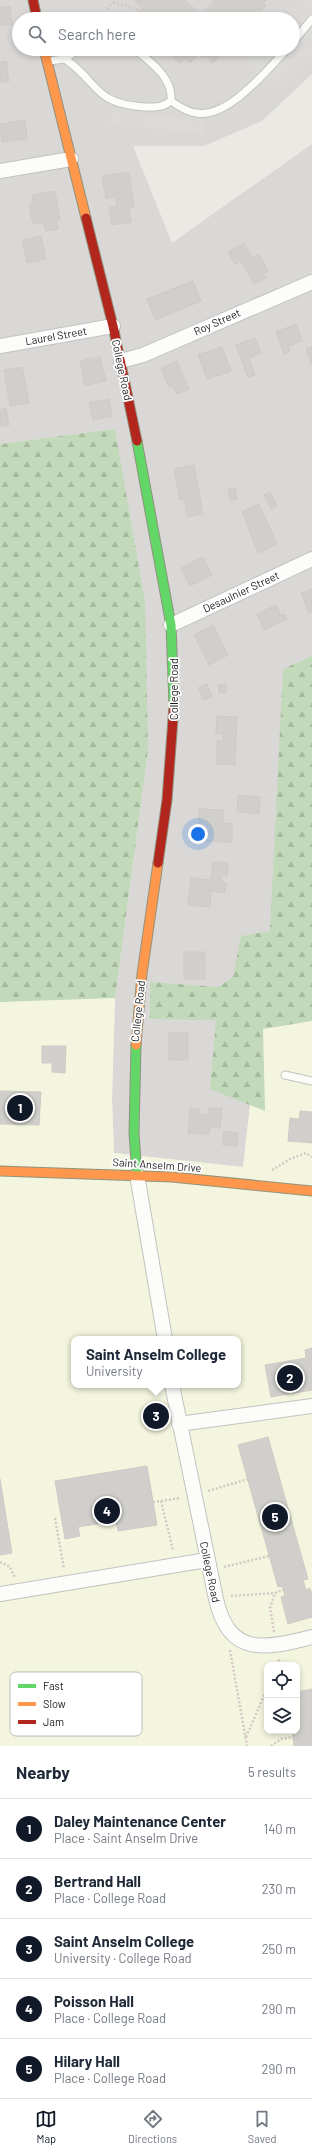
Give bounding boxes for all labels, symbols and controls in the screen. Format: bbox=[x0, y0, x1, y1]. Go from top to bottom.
search box bbox=[12, 12, 300, 56]
icon: search bbox=[26, 23, 48, 45]
text: Search here bbox=[58, 25, 136, 43]
street label: Roy Street bbox=[191, 305, 242, 338]
street label: Laurel Street bbox=[24, 324, 88, 347]
street label: College Road bbox=[110, 338, 135, 402]
street label: Desaulnier Street bbox=[201, 568, 281, 615]
street label: College Road bbox=[167, 658, 180, 720]
your location bbox=[188, 824, 208, 844]
street label: College Road bbox=[128, 980, 147, 1042]
pin: 1 bbox=[7, 1093, 33, 1123]
street label: Saint Anselm Drive bbox=[112, 1155, 202, 1174]
popup bbox=[71, 1336, 241, 1388]
text: Saint Anselm College bbox=[86, 1345, 226, 1363]
text: University bbox=[86, 1363, 143, 1379]
pin: 2 bbox=[277, 1363, 303, 1393]
pin: 3 bbox=[143, 1401, 169, 1431]
pin: 4 bbox=[94, 1496, 120, 1526]
pin: 5 bbox=[262, 1502, 288, 1532]
street label: College Road bbox=[198, 1540, 223, 1604]
map controls bbox=[264, 1662, 300, 1734]
button: locate bbox=[264, 1662, 300, 1698]
legend bbox=[10, 1672, 142, 1736]
text: Fast bbox=[43, 1679, 64, 1692]
text: Slow bbox=[43, 1697, 66, 1710]
button: layers bbox=[264, 1698, 300, 1734]
text: Jam bbox=[43, 1715, 64, 1728]
text: Nearby bbox=[16, 1762, 70, 1782]
text: 5 results bbox=[248, 1764, 296, 1780]
text: Daley Maintenance Center bbox=[54, 1812, 226, 1830]
text: 1 bbox=[27, 1821, 31, 1837]
text: 140 m bbox=[264, 1821, 296, 1837]
text: Place · Saint Anselm Drive bbox=[54, 1830, 198, 1846]
text: Bertrand Hall bbox=[54, 1872, 141, 1890]
text: 2 bbox=[25, 1881, 33, 1897]
text: 230 m bbox=[262, 1881, 296, 1897]
text: Place · College Road bbox=[54, 1890, 166, 1906]
text: Saint Anselm College bbox=[54, 1932, 194, 1950]
text: 3 bbox=[25, 1941, 33, 1957]
text: 250 m bbox=[262, 1941, 296, 1957]
text: University · College Road bbox=[54, 1950, 192, 1966]
text: Poisson Hall bbox=[54, 1992, 134, 2010]
text: 4 bbox=[25, 2001, 33, 2017]
text: 290 m bbox=[262, 2001, 296, 2017]
text: Place · College Road bbox=[54, 2010, 166, 2026]
text: Hilary Hall bbox=[54, 2052, 120, 2070]
text: 5 bbox=[25, 2061, 33, 2077]
text: 290 m bbox=[262, 2061, 296, 2077]
text: Place · College Road bbox=[54, 2070, 166, 2086]
tab: Map bbox=[35, 2108, 57, 2145]
tab: Directions bbox=[128, 2108, 177, 2145]
tab: Saved bbox=[248, 2108, 277, 2145]

